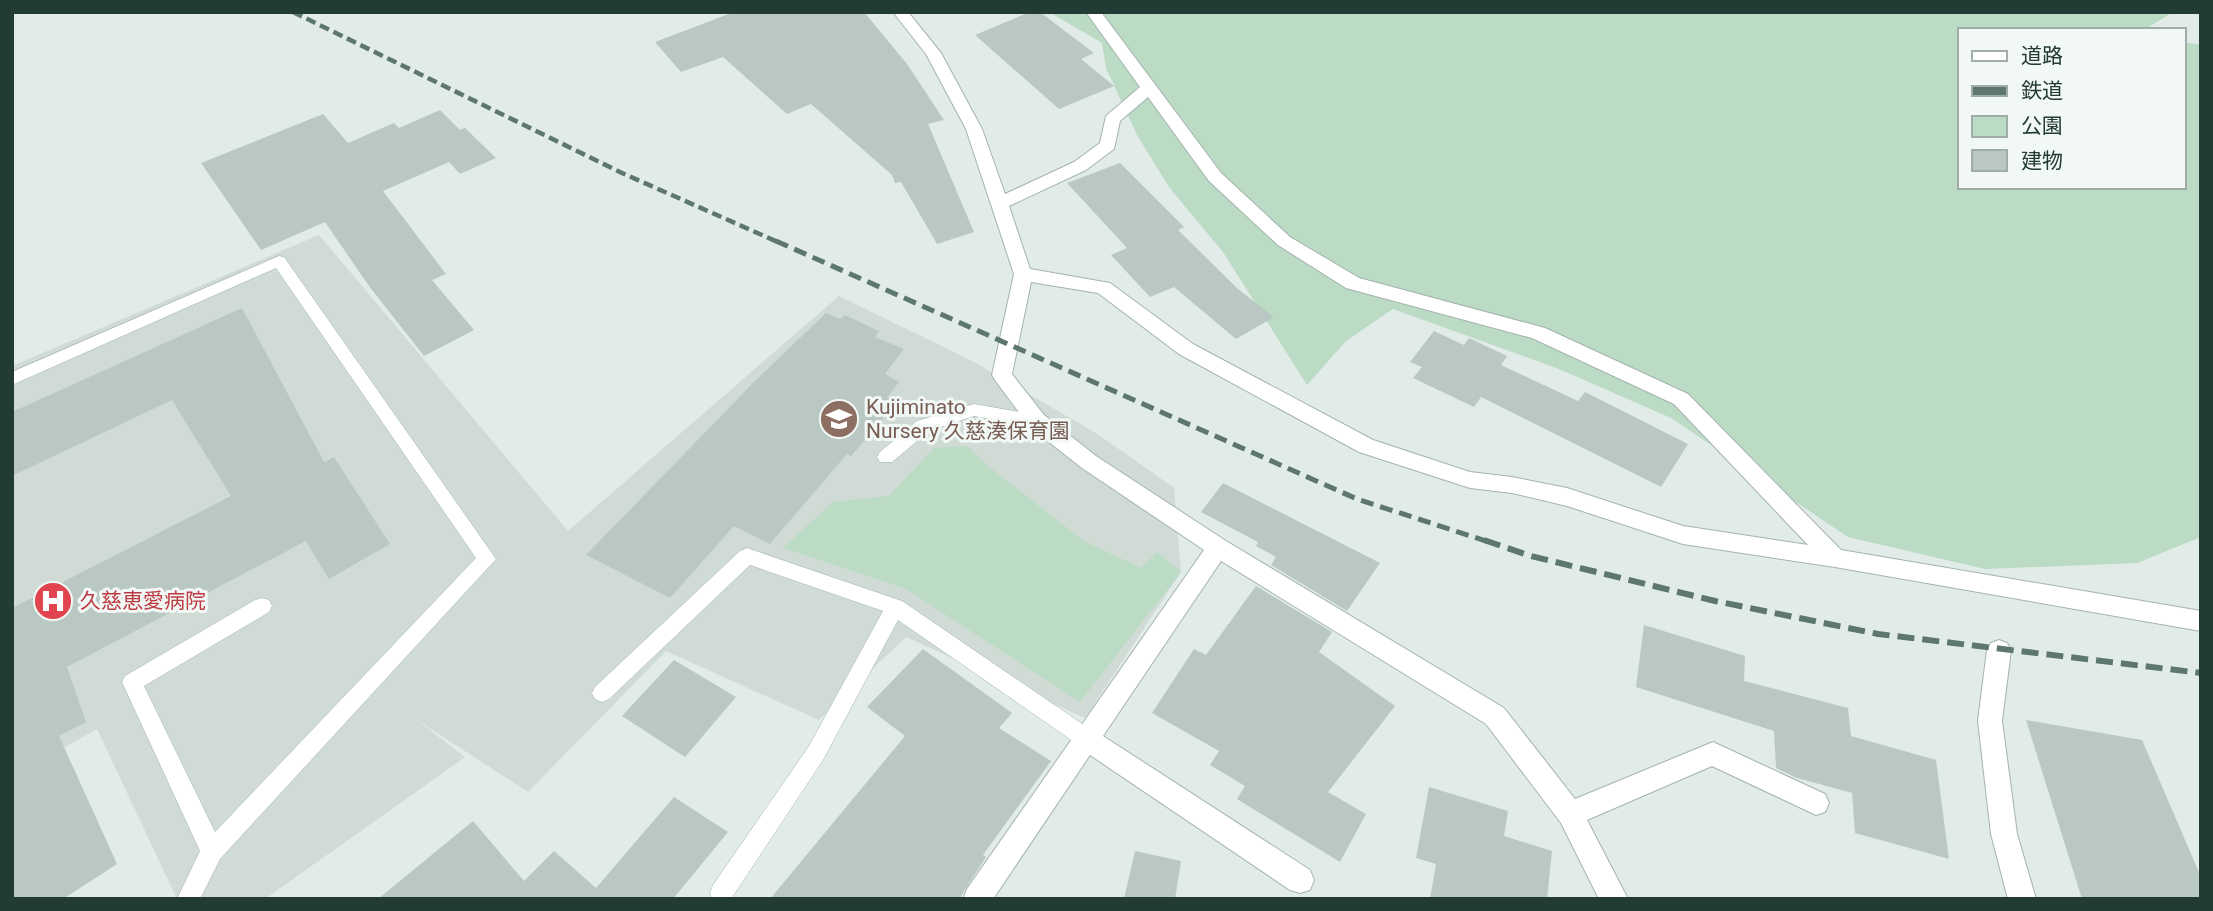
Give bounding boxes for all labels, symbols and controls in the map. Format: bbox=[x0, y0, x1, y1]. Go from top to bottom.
legend bbox=[1958, 28, 2185, 189]
text: 道路 bbox=[2021, 44, 2063, 68]
text: 鉄道 bbox=[2021, 79, 2063, 103]
text: 公園 bbox=[2021, 114, 2063, 138]
text: 建物 bbox=[2021, 149, 2063, 173]
place label: Kujiminato Nursery 久慈湊保育園 bbox=[866, 395, 1070, 443]
school or university icon: Kujiminato Nursery 久慈湊保育園 bbox=[818, 398, 860, 440]
hospital icon: 久慈恵愛病院 bbox=[32, 580, 74, 622]
place label: 久慈恵愛病院 bbox=[80, 589, 206, 613]

